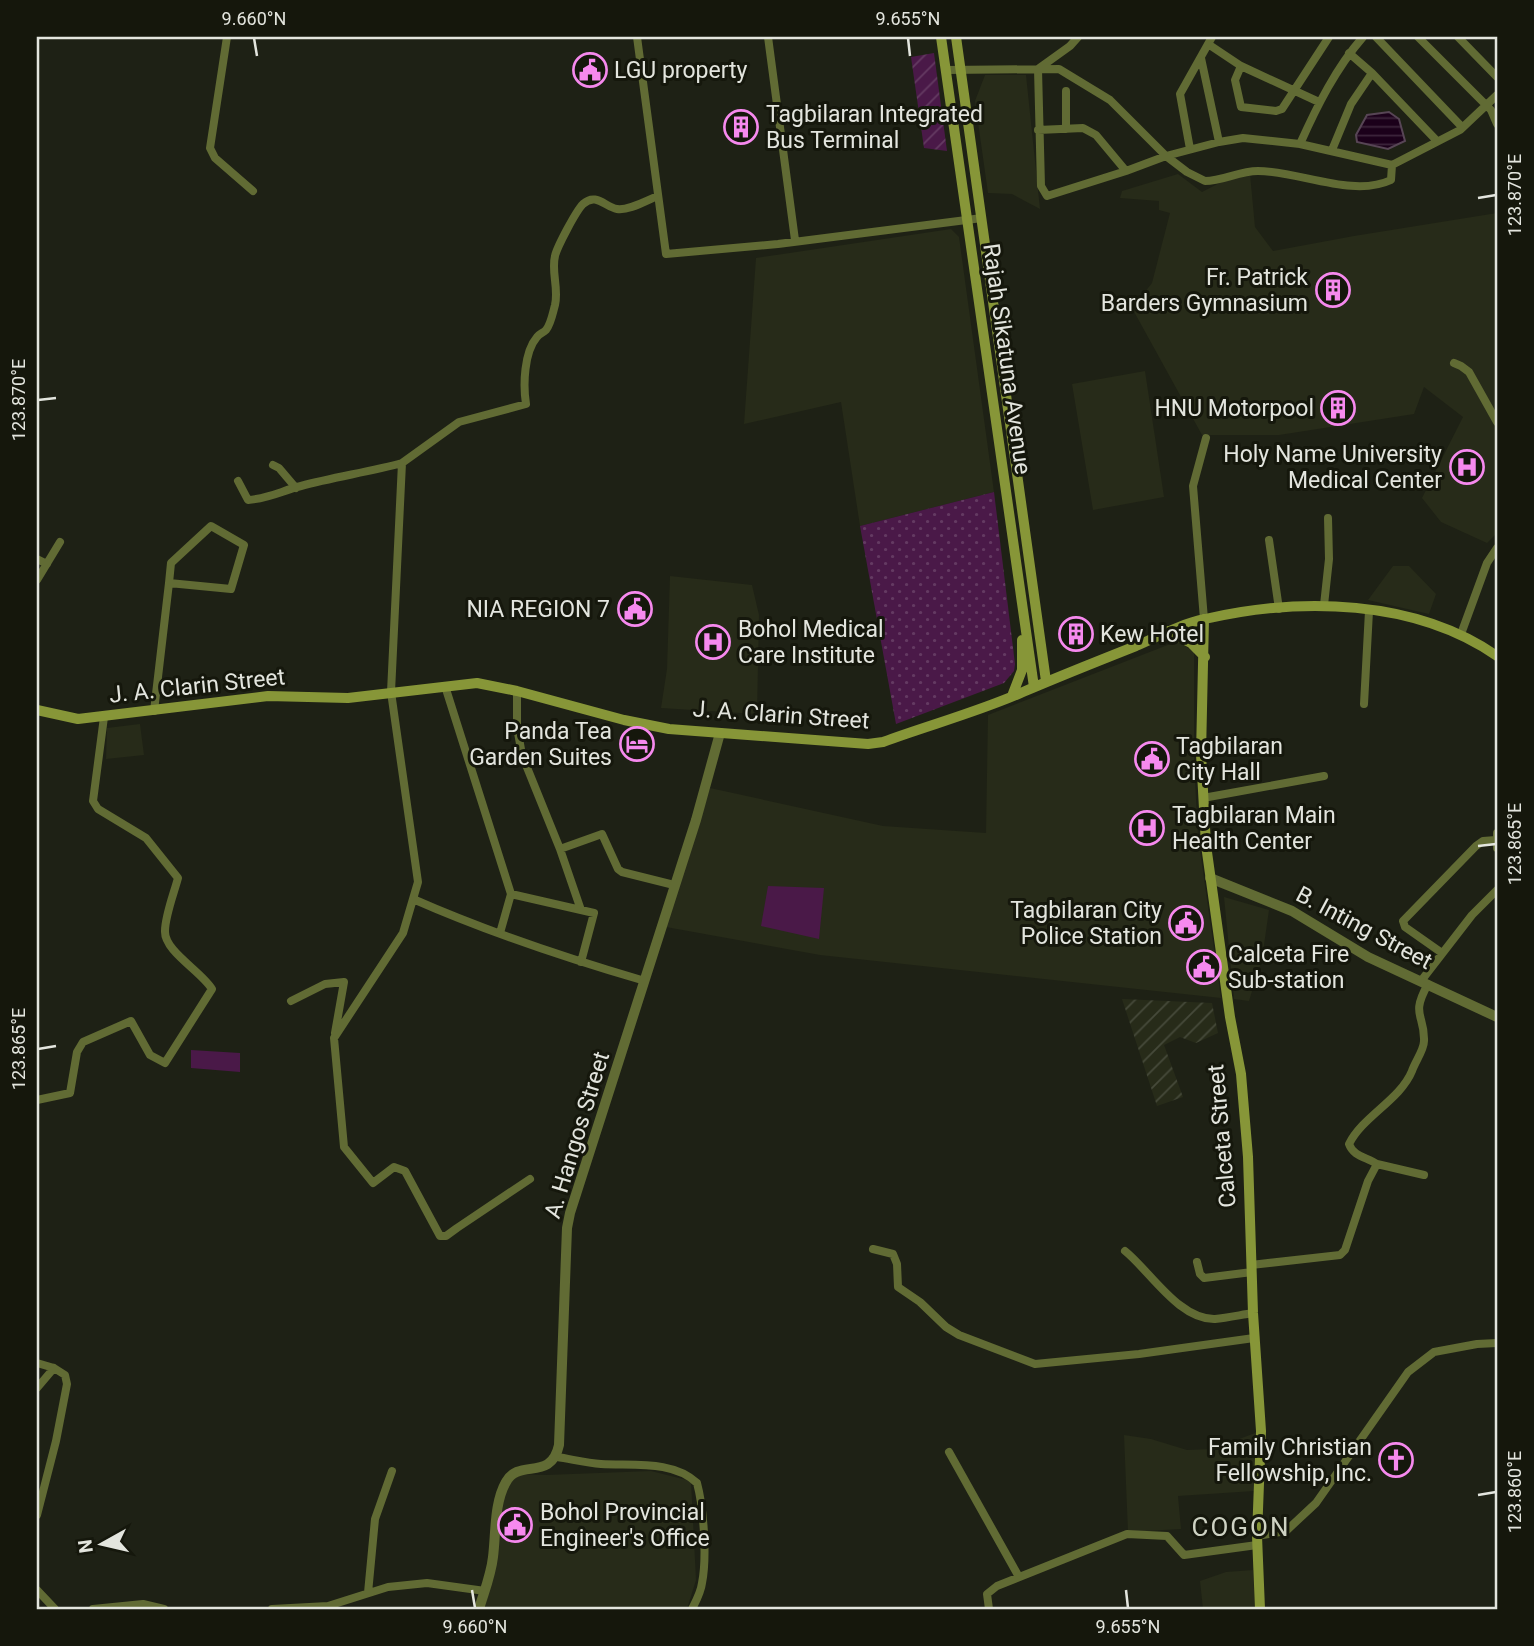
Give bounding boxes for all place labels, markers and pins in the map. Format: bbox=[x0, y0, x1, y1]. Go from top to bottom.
public building icon: LGU property bbox=[571, 51, 609, 89]
place label: LGU property bbox=[614, 57, 748, 84]
place label: Tagbilaran Integrated Bus Terminal bbox=[766, 101, 983, 154]
building icon: Tagbilaran Integrated Bus Terminal bbox=[722, 108, 760, 146]
place label: Fr. Patrick Barders Gymnasium bbox=[1101, 264, 1308, 317]
building icon: Fr. Patrick Barders Gymnasium bbox=[1314, 271, 1352, 309]
building icon: HNU Motorpool bbox=[1319, 389, 1357, 427]
place label: HNU Motorpool bbox=[1154, 395, 1314, 422]
place label: Holy Name University Medical Center bbox=[1223, 441, 1442, 494]
hospital icon: Holy Name University Medical Center bbox=[1448, 448, 1486, 486]
public building icon: NIA REGION 7 bbox=[616, 590, 654, 628]
place label: NIA REGION 7 bbox=[466, 596, 610, 623]
building icon: Kew Hotel bbox=[1057, 615, 1095, 653]
place label: Bohol Medical Care Institute bbox=[738, 616, 884, 669]
place label: Kew Hotel bbox=[1100, 621, 1204, 648]
hospital icon: Bohol Medical Care Institute bbox=[694, 623, 732, 661]
place label: Panda Tea Garden Suites bbox=[469, 718, 612, 771]
hotel icon: Panda Tea Garden Suites bbox=[618, 725, 656, 763]
place label: Tagbilaran City Hall bbox=[1176, 733, 1283, 786]
public building icon: Tagbilaran City Hall bbox=[1133, 740, 1171, 778]
place label: Tagbilaran Main Health Center bbox=[1172, 802, 1336, 855]
hospital icon: Tagbilaran Main Health Center bbox=[1128, 809, 1166, 847]
place label: Tagbilaran City Police Station bbox=[1010, 897, 1162, 950]
public building icon: Tagbilaran City Police Station bbox=[1167, 904, 1205, 942]
place label: Calceta Fire Sub-station bbox=[1228, 941, 1349, 994]
public building icon: Calceta Fire Sub-station bbox=[1185, 948, 1223, 986]
place label: Family Christian Fellowship, Inc. bbox=[1208, 1434, 1372, 1487]
church icon: Family Christian Fellowship, Inc. bbox=[1377, 1441, 1415, 1479]
place label: Bohol Provincial Engineer's Office bbox=[540, 1499, 710, 1552]
public building icon: Bohol Provincial Engineer's Office bbox=[496, 1506, 534, 1544]

